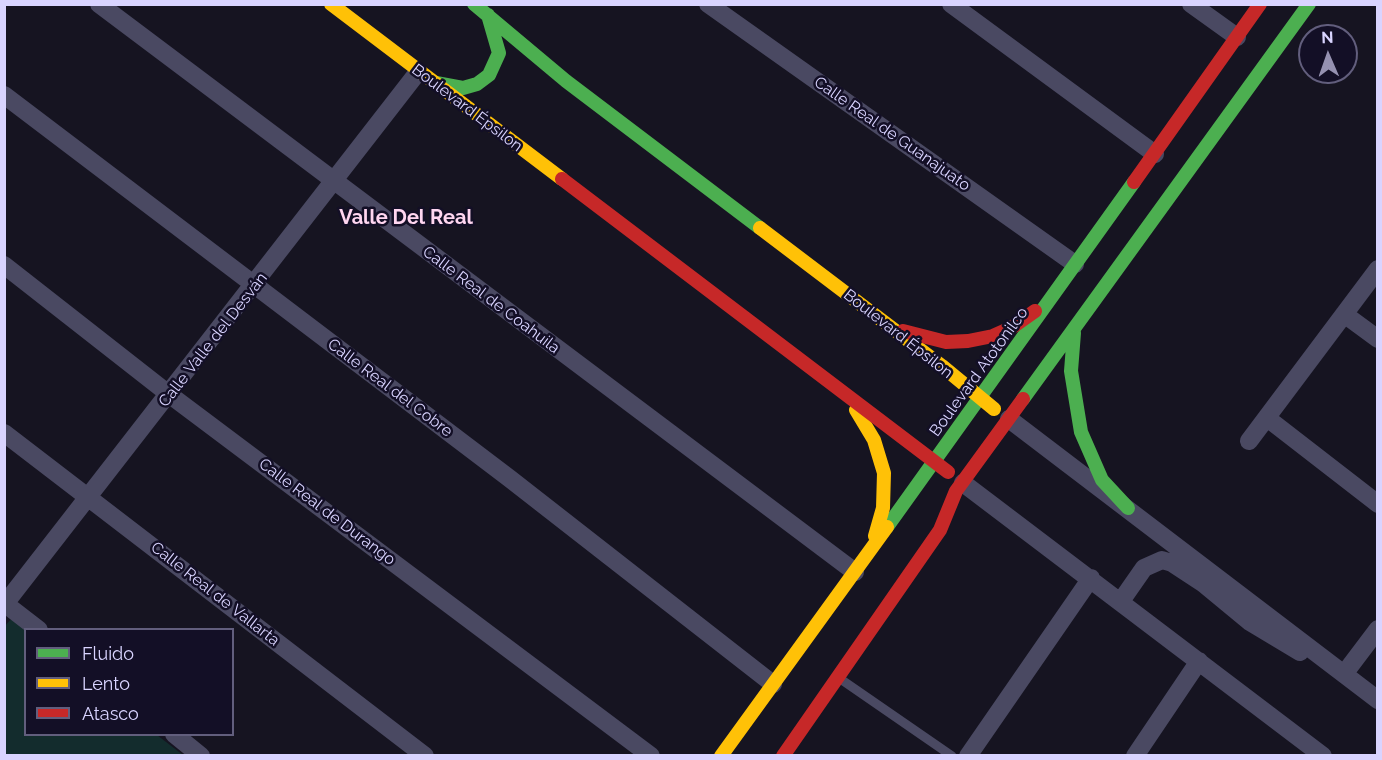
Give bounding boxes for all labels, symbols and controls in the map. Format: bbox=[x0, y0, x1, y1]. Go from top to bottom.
north arrow bbox=[1298, 24, 1358, 84]
text: N bbox=[1321, 28, 1334, 47]
street label: Boulevard Épsilon bbox=[408, 60, 526, 156]
street label: Calle Real de Guanajuato bbox=[810, 73, 974, 195]
district label: Valle Del Real bbox=[339, 206, 473, 230]
street label: Calle Real de Coahuila bbox=[419, 242, 563, 358]
street label: Calle Valle del Desván bbox=[155, 269, 271, 411]
street label: Boulevard Épsilon bbox=[839, 285, 957, 383]
street label: Boulevard Atotonilco bbox=[926, 304, 1032, 440]
street label: Calle Real del Cobre bbox=[324, 335, 456, 441]
street label: Calle Real de Durango bbox=[255, 454, 399, 570]
street label: Calle Real de Vallarta bbox=[147, 538, 283, 650]
legend bbox=[24, 628, 234, 736]
text: Fluido bbox=[82, 643, 134, 664]
text: Lento bbox=[82, 673, 130, 694]
text: Atasco bbox=[82, 703, 139, 724]

